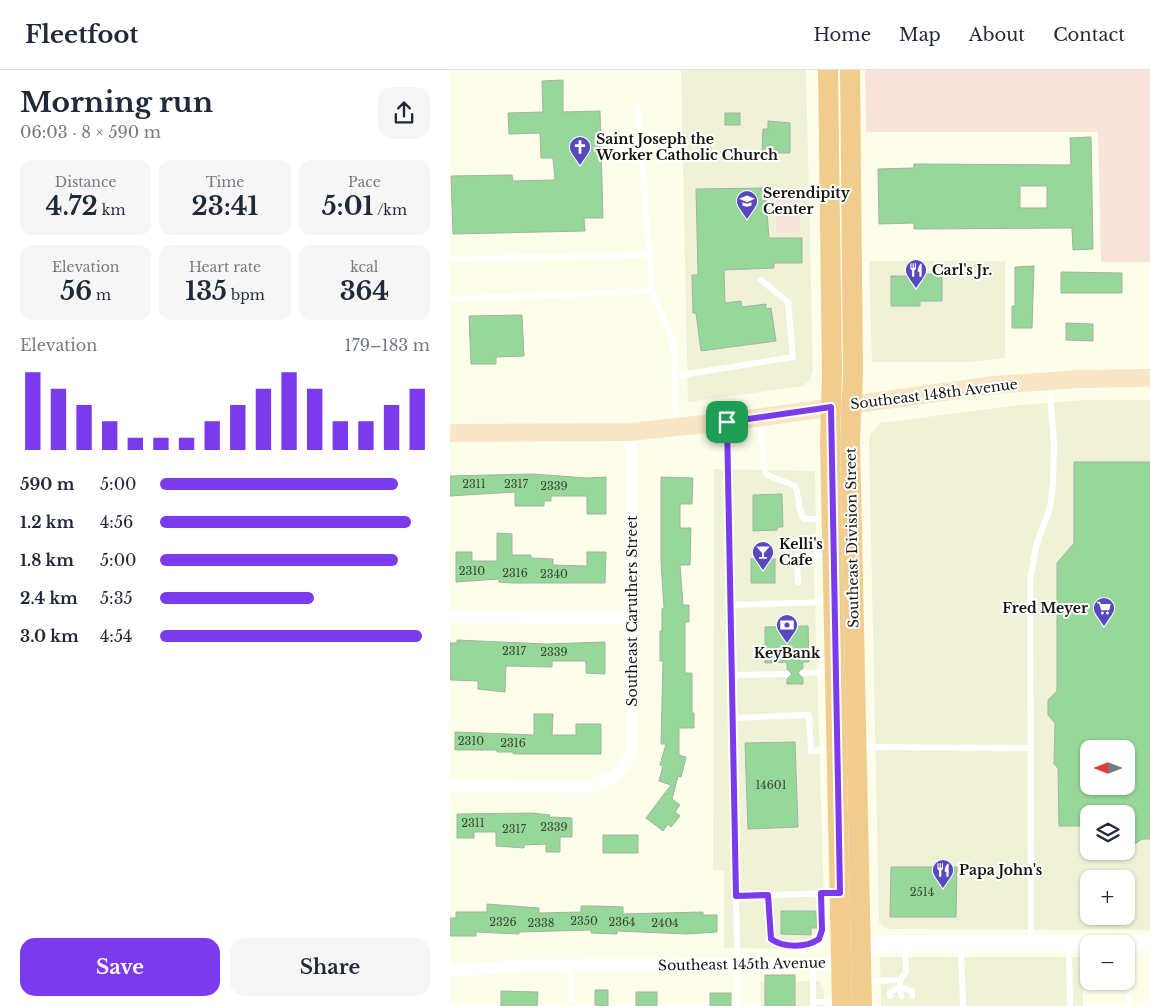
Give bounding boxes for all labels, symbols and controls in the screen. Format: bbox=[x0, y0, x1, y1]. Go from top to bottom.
text: Fleetfoot bbox=[25, 20, 138, 49]
text: Home bbox=[813, 24, 871, 46]
text: Map bbox=[899, 24, 941, 46]
text: About bbox=[969, 24, 1025, 46]
text: Contact bbox=[1053, 24, 1125, 46]
text: Morning run bbox=[20, 85, 213, 120]
button: share bbox=[378, 87, 430, 139]
text: 06:03 · 8 × 590 m bbox=[20, 122, 161, 142]
place label: Saint Joseph the Worker Catholic Church bbox=[595, 130, 778, 164]
church icon: Saint Joseph the Worker Catholic Church bbox=[568, 135, 592, 166]
text: Distance bbox=[55, 173, 117, 191]
text: Time bbox=[206, 173, 244, 191]
text: Pace bbox=[348, 173, 381, 191]
place label: Serendipity Center bbox=[763, 184, 851, 218]
school or university icon: Serendipity Center bbox=[735, 189, 759, 220]
text: 4.72 bbox=[46, 191, 98, 222]
text: 23:41 bbox=[192, 191, 258, 222]
text: 5:01 bbox=[322, 191, 373, 222]
text: km bbox=[98, 201, 125, 219]
text: /km bbox=[373, 201, 407, 219]
text: Elevation bbox=[52, 258, 119, 276]
text: Heart rate bbox=[189, 258, 261, 276]
text: kcal bbox=[350, 258, 378, 276]
restaurant icon: Carl's Jr. bbox=[904, 258, 928, 289]
place label: Carl's Jr. bbox=[932, 261, 992, 279]
text: 56 bbox=[60, 276, 92, 307]
text: 135 bbox=[185, 276, 227, 307]
text: 364 bbox=[340, 276, 389, 307]
text: m bbox=[92, 286, 111, 304]
text: bpm bbox=[227, 286, 265, 304]
text: Elevation bbox=[20, 335, 97, 355]
text: 179–183 m bbox=[345, 335, 430, 355]
street label: Southeast 148th Avenue bbox=[849, 375, 1019, 413]
pin bbox=[706, 401, 748, 443]
icon: arrive bbox=[713, 408, 741, 436]
street label: Southeast Division Street bbox=[841, 447, 863, 628]
text: 590 m bbox=[20, 474, 74, 494]
text: 5:00 bbox=[100, 474, 137, 494]
house number: 2311 bbox=[462, 477, 486, 491]
house number: 2317 bbox=[504, 477, 528, 491]
house number: 2339 bbox=[540, 479, 568, 493]
text: 1.2 km bbox=[20, 512, 74, 532]
text: 4:56 bbox=[100, 512, 133, 532]
street label: Southeast Caruthers Street bbox=[623, 515, 641, 707]
place label: Kelli's Cafe bbox=[779, 535, 823, 569]
bar icon: Kelli's Cafe bbox=[751, 540, 775, 571]
text: 1.8 km bbox=[20, 550, 74, 570]
text: 5:00 bbox=[100, 550, 137, 570]
house number: 2310 bbox=[459, 564, 485, 578]
house number: 2316 bbox=[502, 566, 528, 580]
house number: 2340 bbox=[540, 567, 568, 581]
text: 2.4 km bbox=[20, 588, 78, 608]
text: 5:35 bbox=[100, 588, 133, 608]
supermarket icon: Fred Meyer bbox=[1092, 596, 1116, 627]
place label: Fred Meyer bbox=[1002, 599, 1088, 617]
bank icon: KeyBank bbox=[775, 613, 799, 644]
text: 3.0 km bbox=[20, 626, 79, 646]
text: 4:54 bbox=[100, 626, 132, 646]
house number: 2317 bbox=[502, 644, 526, 658]
place label: KeyBank bbox=[754, 644, 821, 662]
house number: 2339 bbox=[540, 645, 568, 659]
house number: 2310 bbox=[458, 734, 484, 748]
house number: 2316 bbox=[500, 736, 526, 750]
north arrow bbox=[1080, 740, 1135, 795]
map controls bbox=[1080, 740, 1135, 990]
house number: 14601 bbox=[755, 778, 787, 792]
button: layers bbox=[1080, 805, 1135, 860]
house number: 2311 bbox=[461, 816, 485, 830]
house number: 2339 bbox=[540, 820, 568, 834]
house number: 2317 bbox=[502, 822, 526, 836]
restaurant icon: Papa John's bbox=[931, 858, 955, 889]
place label: Papa John's bbox=[959, 861, 1043, 879]
button: + bbox=[1080, 870, 1135, 925]
house number: 2514 bbox=[910, 885, 934, 899]
house number: 2350 bbox=[570, 914, 598, 928]
house number: 2326 bbox=[489, 915, 517, 929]
house number: 2364 bbox=[608, 915, 636, 929]
house number: 2338 bbox=[528, 916, 555, 930]
house number: 2404 bbox=[651, 916, 679, 930]
button: − bbox=[1080, 935, 1135, 990]
button: Save bbox=[20, 938, 220, 996]
button: Share bbox=[230, 938, 430, 996]
street label: Southeast 145th Avenue bbox=[658, 954, 826, 974]

